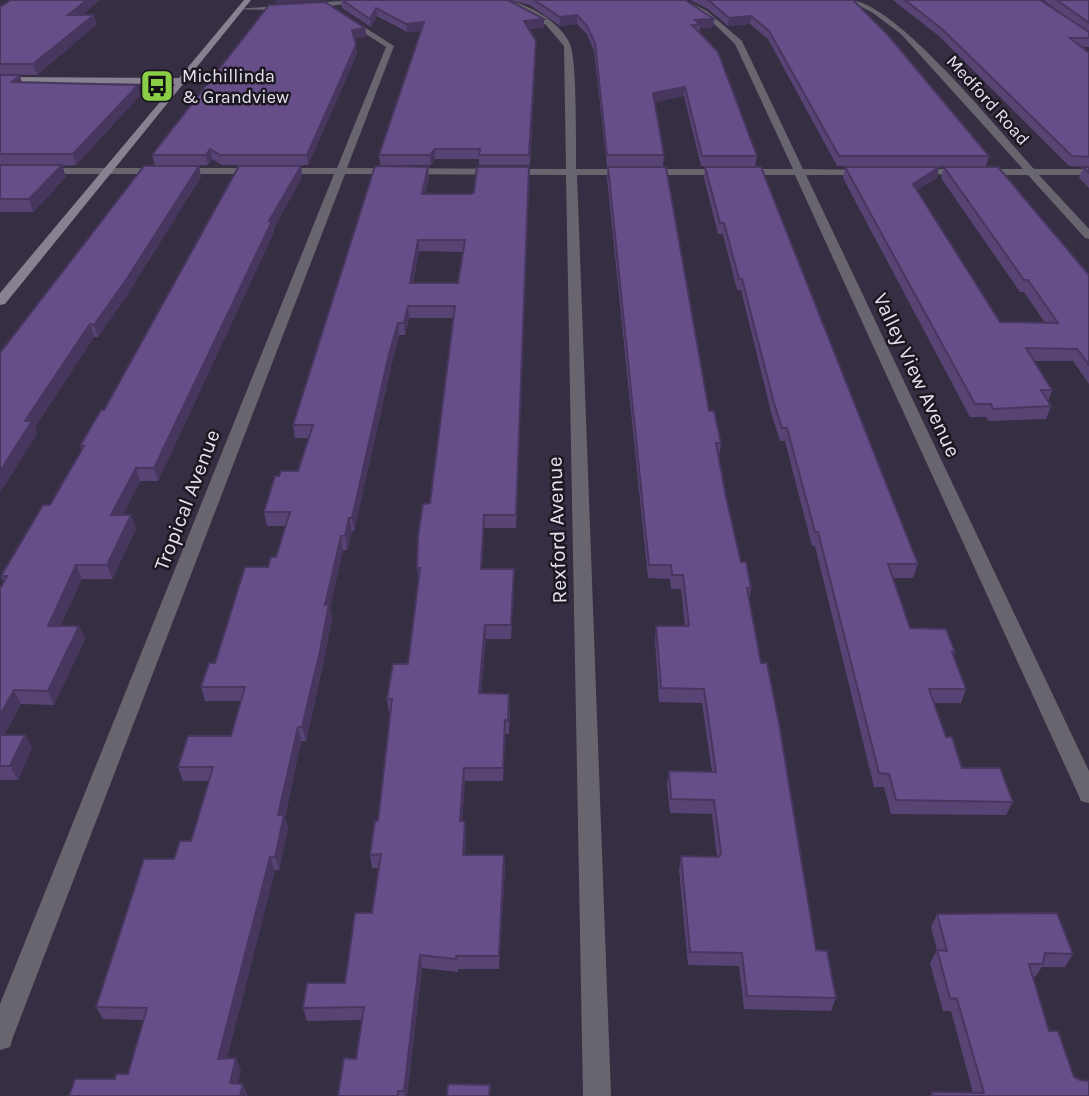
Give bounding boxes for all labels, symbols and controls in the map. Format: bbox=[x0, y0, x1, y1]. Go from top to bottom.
street label: Medford Road bbox=[942, 50, 1034, 150]
place label: Michillinda & Grandview bbox=[182, 65, 289, 108]
bus stop icon: Michillinda & Grandview bbox=[138, 67, 176, 105]
street label: Valley View Avenue bbox=[868, 289, 966, 461]
street label: Tropical Avenue bbox=[149, 426, 225, 574]
street label: Rexford Avenue bbox=[542, 456, 572, 604]

